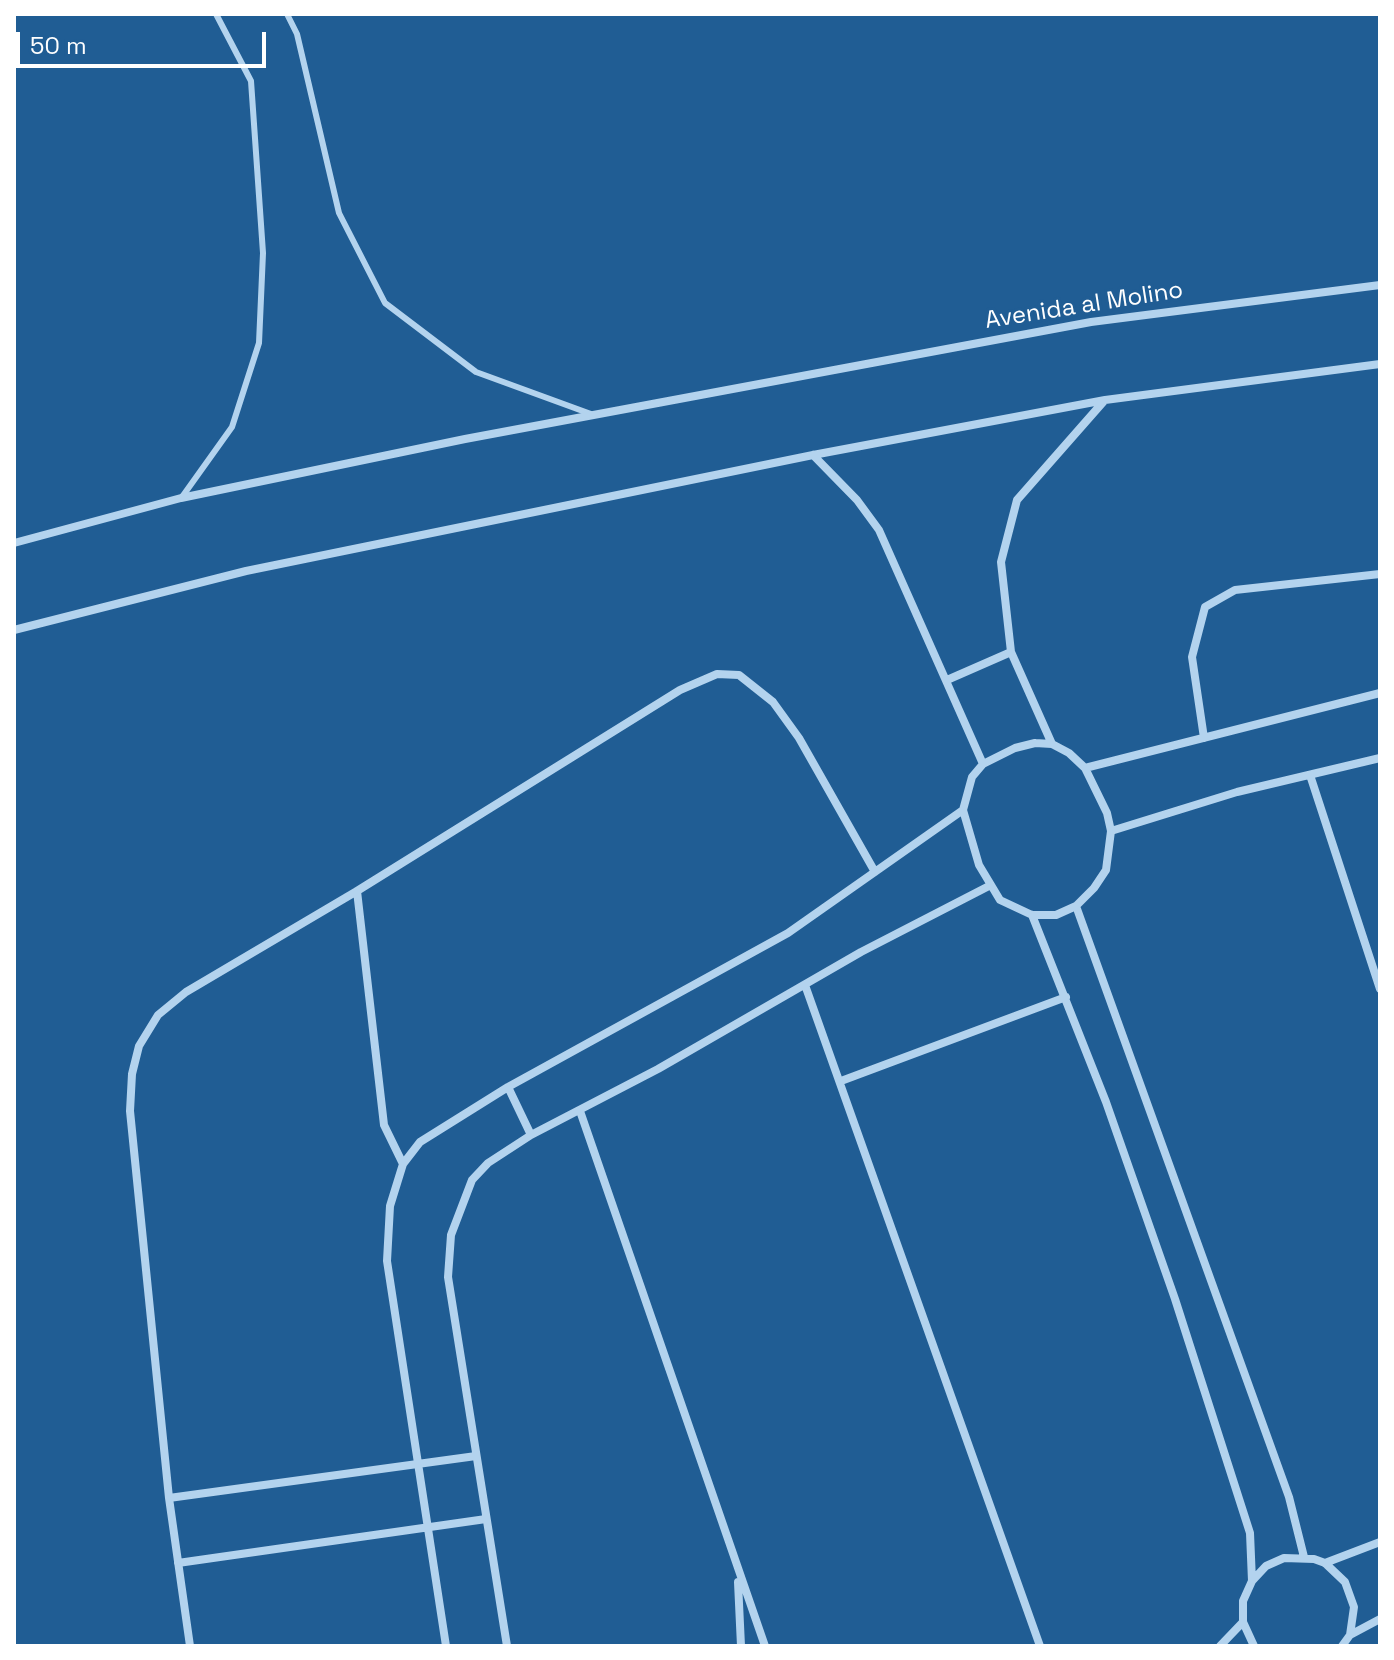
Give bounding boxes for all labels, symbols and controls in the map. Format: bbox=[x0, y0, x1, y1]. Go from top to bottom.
scale bar bbox=[20, 16, 270, 66]
text: 50 m bbox=[30, 30, 87, 61]
street label: Avenida al Molino bbox=[983, 276, 1185, 336]

